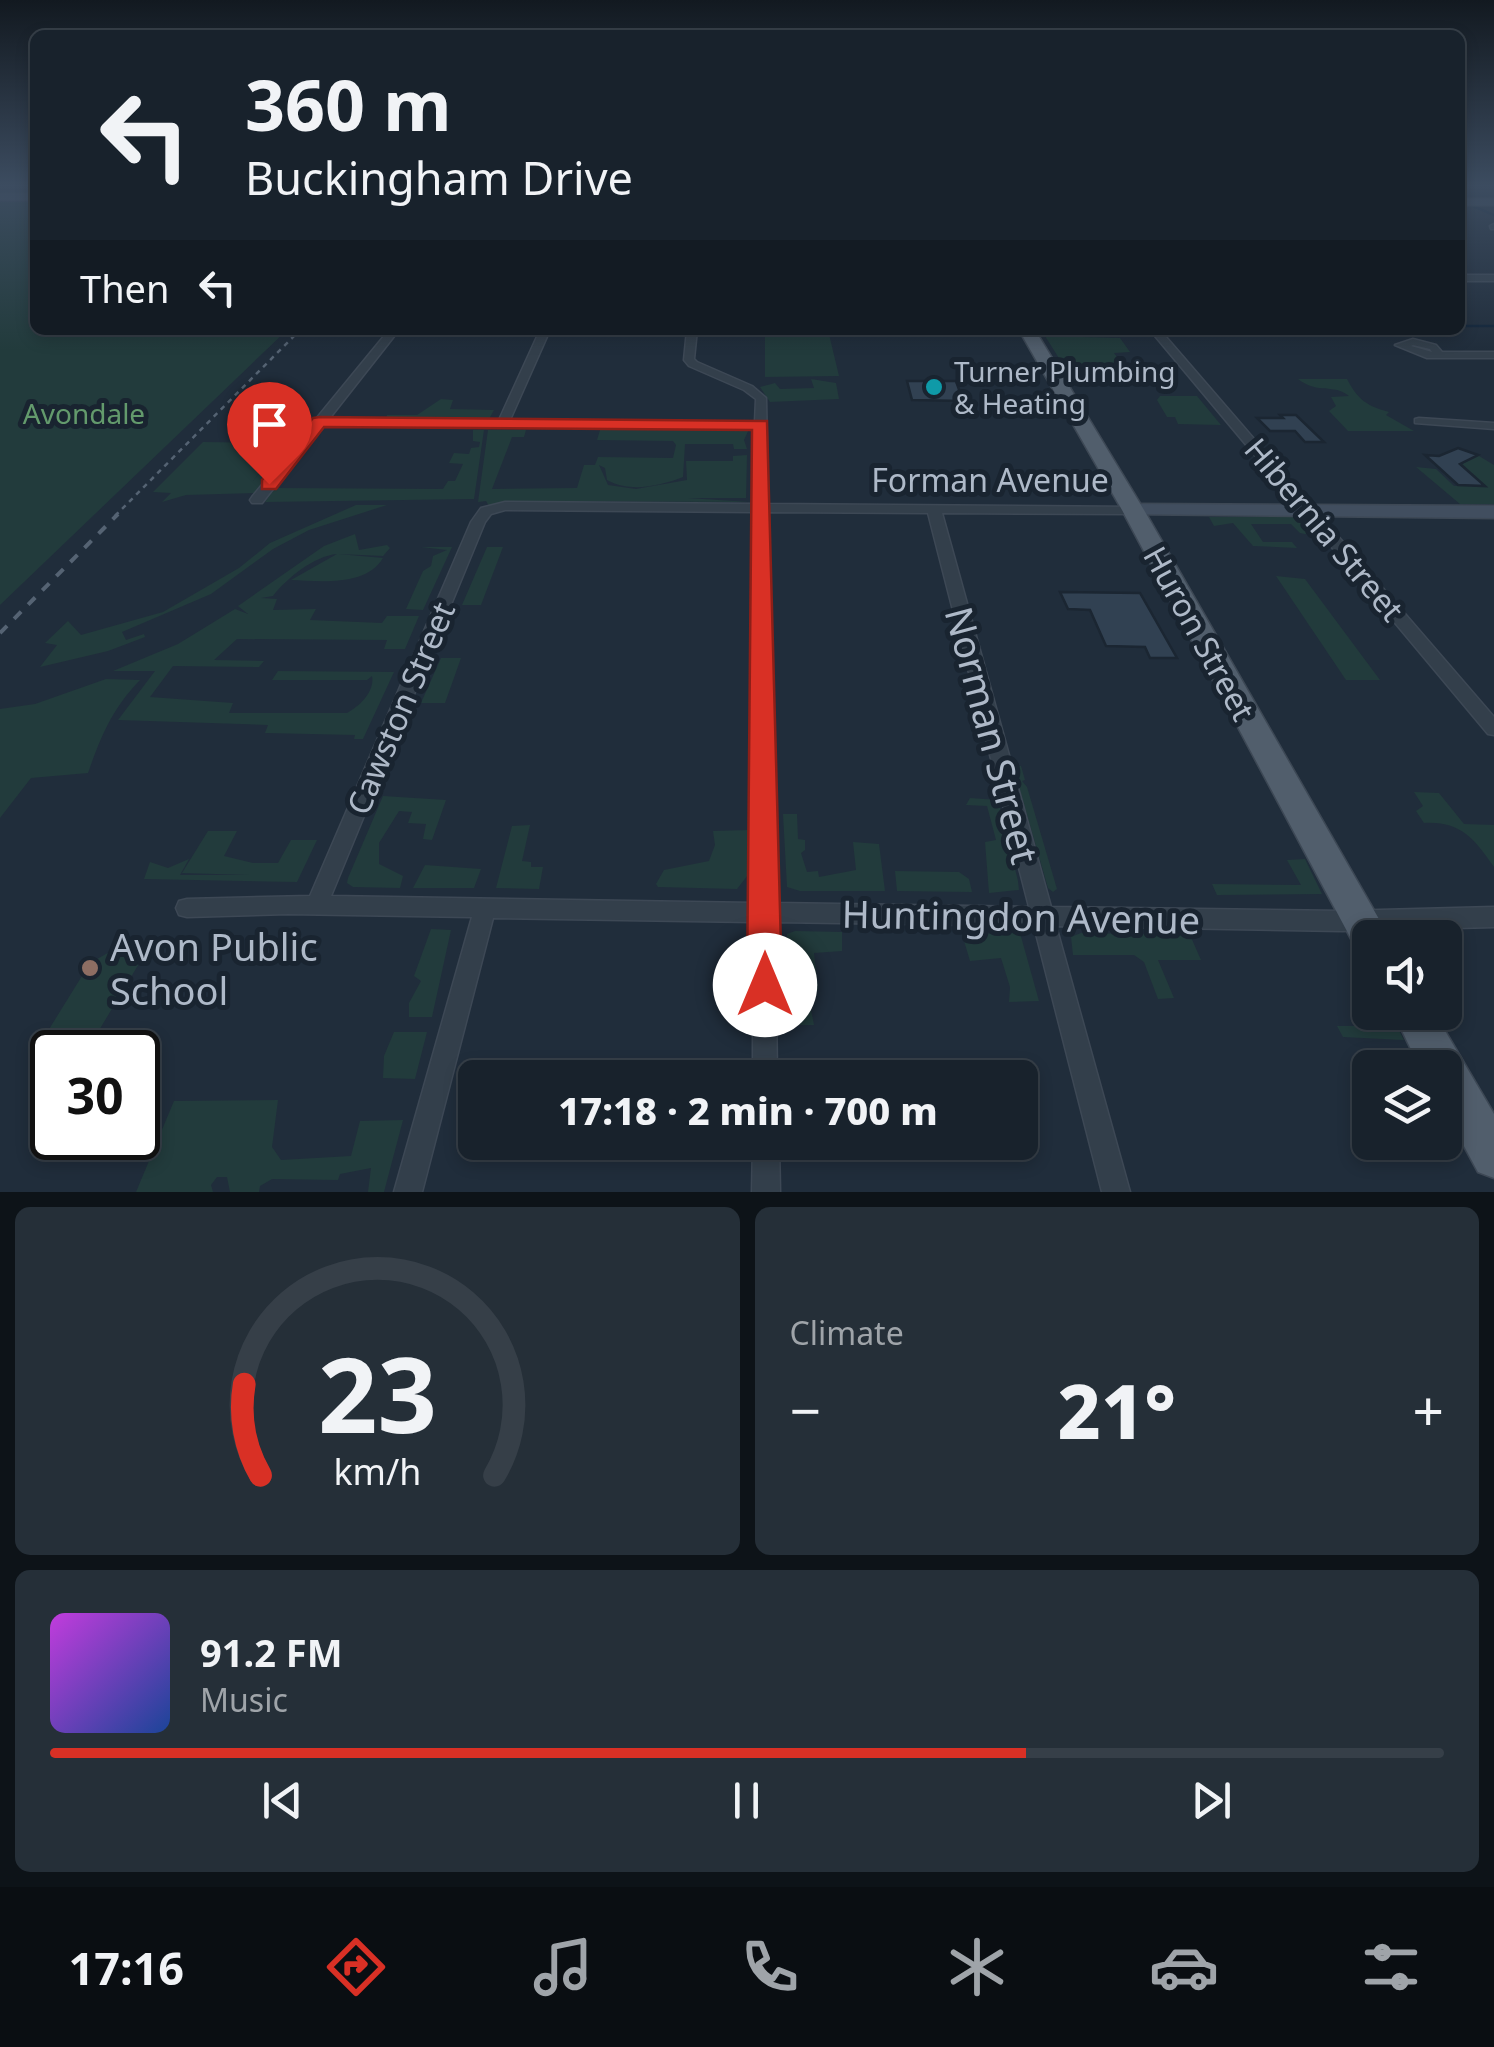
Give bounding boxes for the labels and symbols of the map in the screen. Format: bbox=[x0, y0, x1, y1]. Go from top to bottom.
place label: Turner Plumbing & Heating bbox=[954, 352, 1176, 422]
marker: Turner Plumbing & Heating bbox=[923, 376, 945, 398]
pin bbox=[227, 382, 312, 485]
park label: Avondale bbox=[23, 394, 145, 432]
street label: Hibernia Street bbox=[1236, 428, 1414, 630]
street label: Forman Avenue bbox=[871, 458, 1109, 501]
street label: Huron Street bbox=[1134, 538, 1266, 728]
street label: Cawston Street bbox=[336, 595, 464, 821]
street label: Norman Street bbox=[934, 601, 1052, 869]
street label: Huntingdon Avenue bbox=[841, 887, 1201, 945]
place label: Avon Public School bbox=[110, 920, 318, 1016]
position arrow bbox=[713, 933, 817, 1037]
marker: Avon Public School bbox=[79, 957, 101, 979]
speed limit sign: 30 bbox=[30, 1030, 160, 1160]

